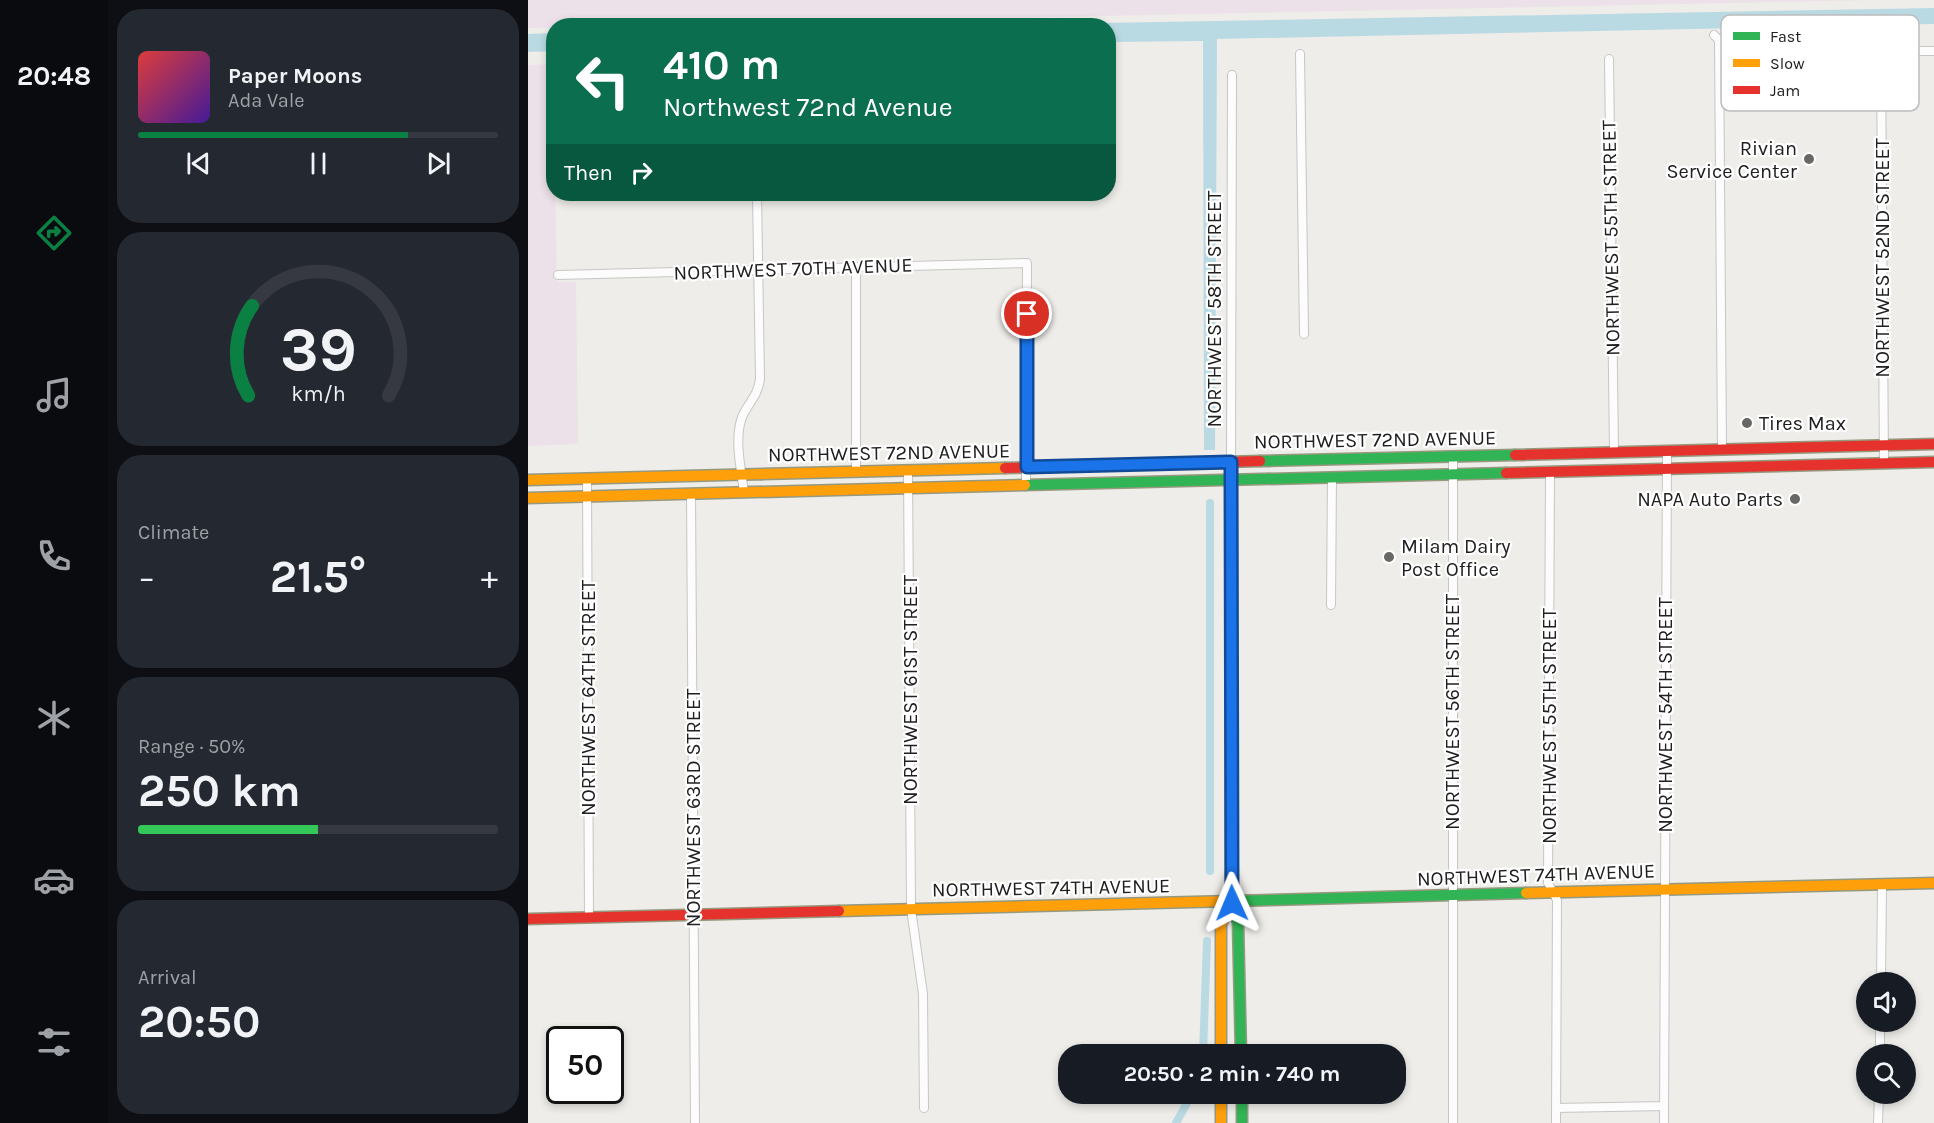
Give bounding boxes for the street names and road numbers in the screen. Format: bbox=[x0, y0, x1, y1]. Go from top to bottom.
street label: NORTHWEST 55TH STREET bbox=[1597, 120, 1625, 356]
street label: NORTHWEST 52ND STREET bbox=[1871, 138, 1894, 378]
street label: NORTHWEST 58TH STREET bbox=[1203, 191, 1226, 427]
street label: NORTHWEST 70TH AVENUE bbox=[673, 253, 913, 285]
street label: NORTHWEST 72ND AVENUE bbox=[1254, 426, 1496, 454]
street label: NORTHWEST 72ND AVENUE bbox=[768, 439, 1010, 467]
street label: NORTHWEST 61ST STREET bbox=[899, 575, 922, 805]
street label: NORTHWEST 64TH STREET bbox=[577, 580, 600, 816]
street label: NORTHWEST 56TH STREET bbox=[1441, 594, 1464, 830]
street label: NORTHWEST 54TH STREET bbox=[1654, 597, 1677, 833]
street label: NORTHWEST 55TH STREET bbox=[1538, 608, 1561, 844]
street label: NORTHWEST 63RD STREET bbox=[682, 689, 705, 927]
street label: NORTHWEST 74TH AVENUE bbox=[1417, 859, 1655, 891]
street label: NORTHWEST 74TH AVENUE bbox=[932, 874, 1170, 902]

